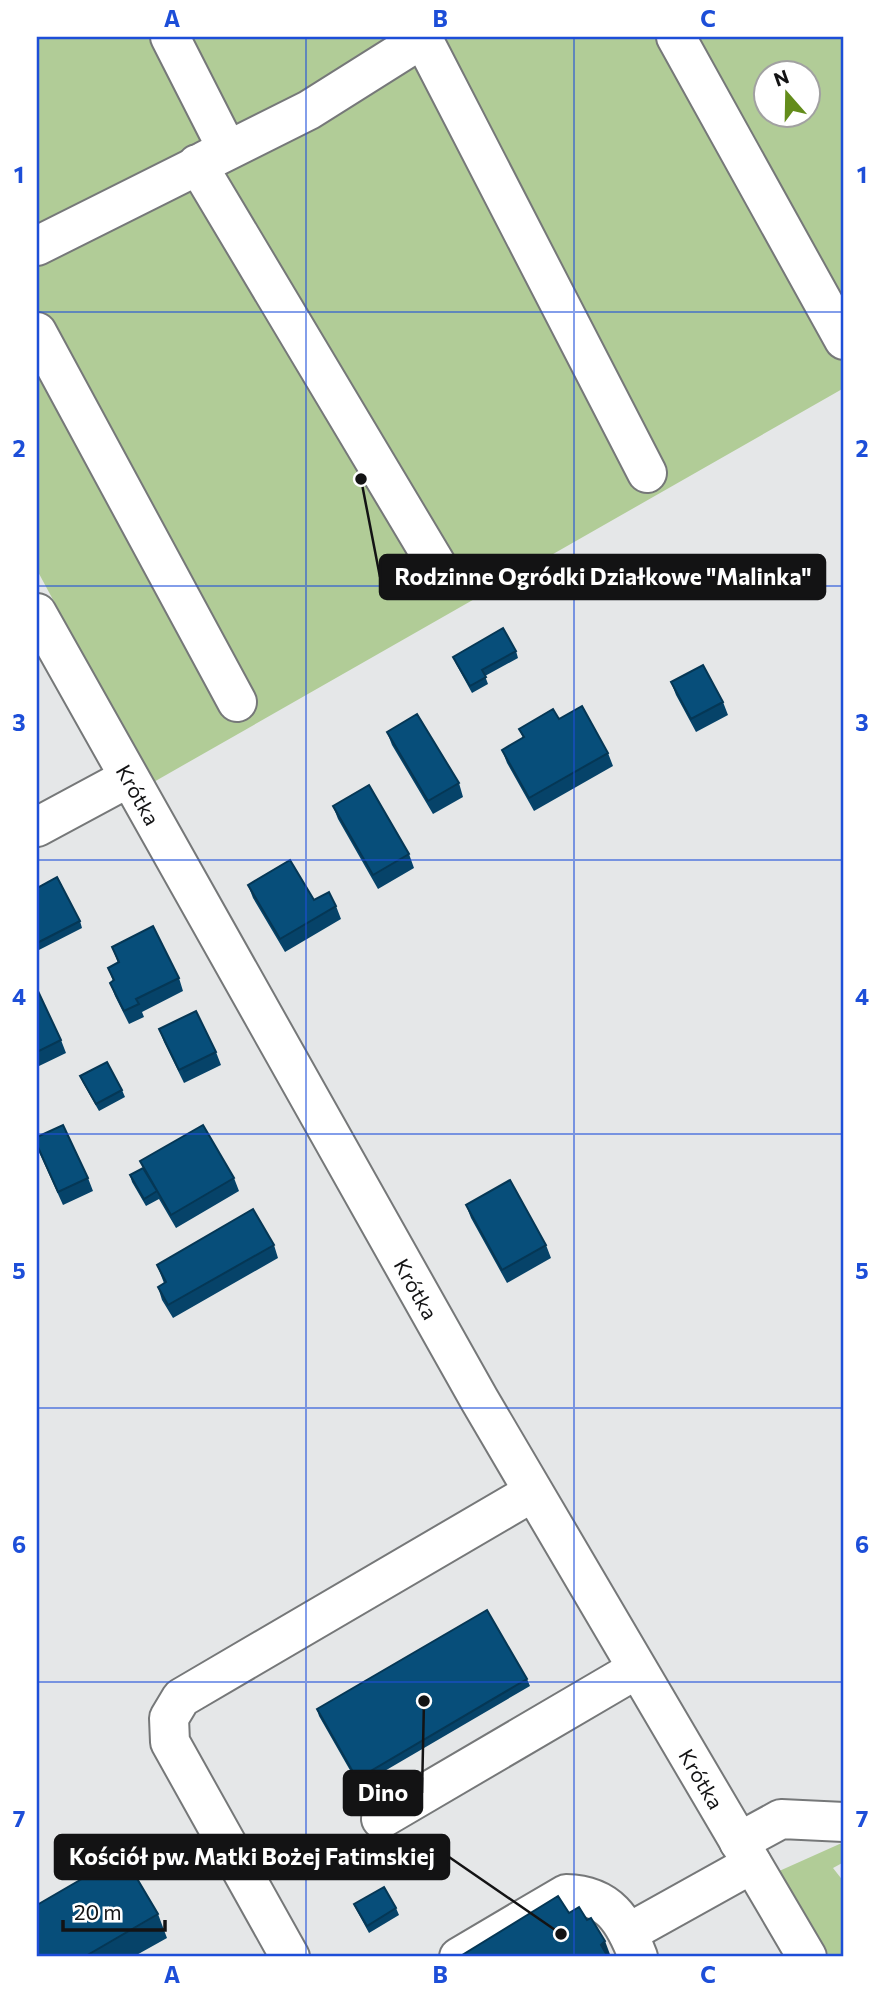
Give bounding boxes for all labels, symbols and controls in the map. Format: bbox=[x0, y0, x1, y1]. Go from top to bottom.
text: A bbox=[164, 4, 181, 32]
text: B bbox=[432, 4, 448, 32]
text: C bbox=[700, 4, 716, 32]
north arrow bbox=[752, 60, 822, 130]
text: N bbox=[770, 64, 792, 91]
text: 1 bbox=[14, 160, 24, 188]
text: 1 bbox=[857, 160, 867, 188]
text: 2 bbox=[12, 434, 26, 462]
text: 2 bbox=[855, 434, 869, 462]
callout: Rodzinne Ogródki Działkowe "Malinka" bbox=[380, 555, 825, 599]
text: Rodzinne Ogródki Działkowe "Malinka" bbox=[394, 562, 812, 590]
text: 3 bbox=[12, 708, 26, 736]
text: 3 bbox=[855, 708, 869, 736]
street label: Krótka bbox=[112, 760, 166, 829]
text: 4 bbox=[12, 982, 26, 1010]
text: 4 bbox=[855, 982, 869, 1010]
street label: Krótka bbox=[390, 1254, 444, 1323]
text: 5 bbox=[12, 1256, 26, 1284]
text: 5 bbox=[855, 1256, 869, 1284]
text: 6 bbox=[12, 1530, 26, 1558]
text: 6 bbox=[855, 1530, 869, 1558]
street label: Krótka bbox=[675, 1744, 729, 1813]
callout: Dino bbox=[344, 1771, 422, 1815]
text: Dino bbox=[358, 1778, 408, 1806]
text: 7 bbox=[13, 1804, 25, 1832]
text: 7 bbox=[856, 1804, 868, 1832]
callout: Kościół pw. Matki Bożej Fatimskiej bbox=[55, 1835, 449, 1879]
text: Kościół pw. Matki Bożej Fatimskiej bbox=[69, 1842, 435, 1870]
scale bar bbox=[63, 1889, 164, 1933]
text: 20 m bbox=[74, 1899, 122, 1924]
text: A bbox=[164, 1960, 181, 1988]
text: B bbox=[432, 1960, 448, 1988]
text: C bbox=[700, 1960, 716, 1988]

